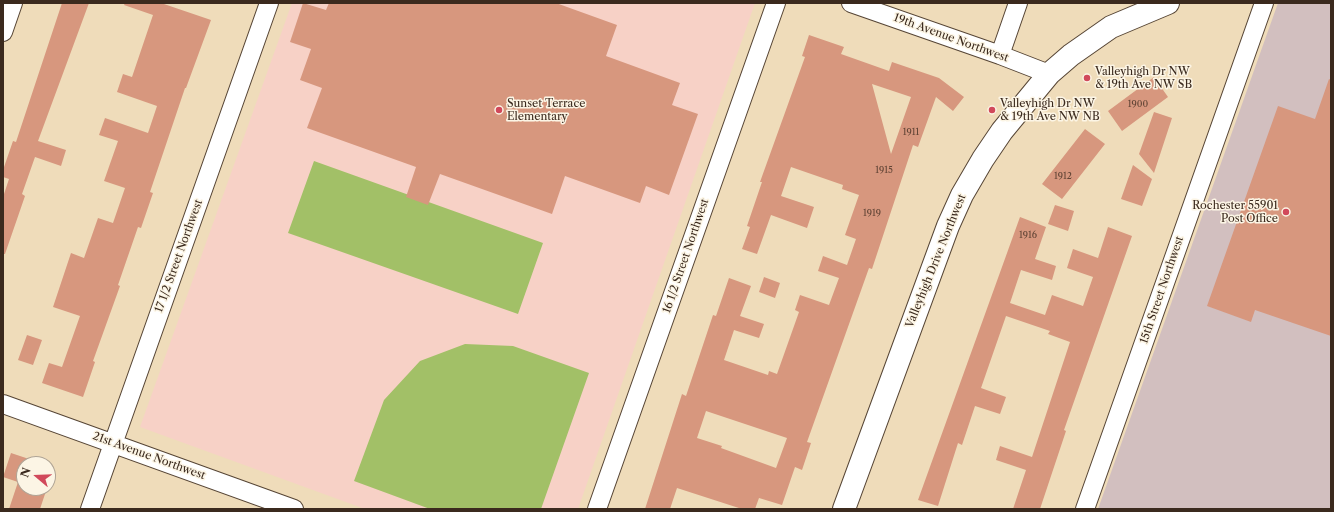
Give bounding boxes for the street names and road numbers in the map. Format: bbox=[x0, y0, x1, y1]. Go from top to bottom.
street label: 19th Avenue Northwest bbox=[892, 11, 1010, 65]
street label: Valleyhigh Drive Northwest bbox=[903, 192, 969, 330]
street label: 16 1/2 Street Northwest bbox=[660, 197, 712, 315]
street label: 17 1/2 Street Northwest bbox=[152, 198, 206, 314]
street label: 15th Street Northwest bbox=[1137, 235, 1187, 345]
street label: 21st Avenue Northwest bbox=[91, 429, 207, 483]

